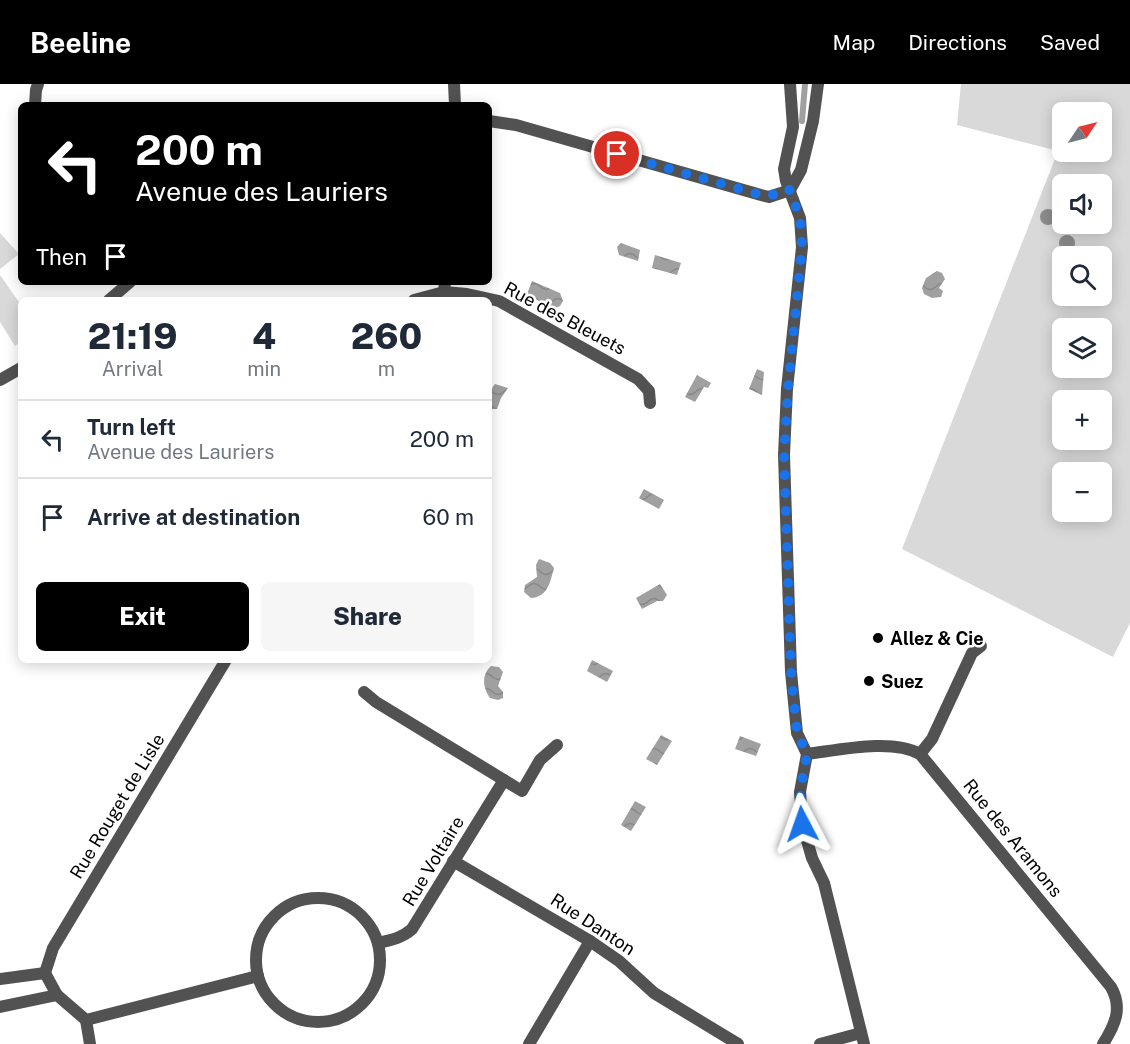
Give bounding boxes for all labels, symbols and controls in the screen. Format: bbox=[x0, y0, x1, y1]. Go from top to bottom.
text: Beeline bbox=[30, 26, 131, 59]
text: Map bbox=[833, 30, 875, 55]
text: Directions bbox=[908, 30, 1007, 55]
text: Saved bbox=[1040, 30, 1100, 55]
north arrow bbox=[1052, 102, 1112, 162]
map controls bbox=[1052, 102, 1112, 522]
text: 200 m bbox=[135, 125, 263, 174]
icon: left bbox=[36, 126, 114, 204]
pin bbox=[591, 128, 642, 179]
icon: arrive bbox=[600, 137, 633, 170]
button: sound bbox=[1052, 174, 1112, 234]
text: Avenue des Lauriers bbox=[135, 175, 388, 207]
icon: arrive bbox=[99, 240, 132, 273]
text: Then bbox=[36, 244, 87, 270]
button: search bbox=[1052, 246, 1112, 306]
street label: Rue des Bleuets bbox=[501, 277, 629, 359]
text: 21:19 bbox=[88, 315, 177, 357]
text: 4 bbox=[252, 315, 276, 357]
text: 260 bbox=[351, 315, 422, 357]
button: layers bbox=[1052, 318, 1112, 378]
text: Arrival bbox=[102, 357, 163, 381]
text: min bbox=[247, 357, 281, 381]
text: m bbox=[378, 357, 395, 381]
button: + bbox=[1052, 390, 1112, 450]
text: Turn left bbox=[87, 414, 176, 440]
icon: left bbox=[36, 423, 69, 456]
text: 200 m bbox=[410, 426, 474, 452]
text: Avenue des Lauriers bbox=[87, 440, 274, 464]
button: − bbox=[1052, 462, 1112, 522]
icon: arrive bbox=[36, 501, 69, 534]
text: Arrive at destination bbox=[87, 504, 300, 530]
text: 60 m bbox=[423, 504, 474, 530]
button: Exit bbox=[36, 582, 249, 651]
button: Share bbox=[261, 582, 474, 651]
place label: Allez & Cie bbox=[890, 628, 984, 649]
marker: Allez & Cie bbox=[871, 631, 885, 645]
place label: Suez bbox=[881, 671, 923, 692]
marker: Suez bbox=[862, 674, 876, 688]
street label: Rue Rouget de Lisle bbox=[65, 730, 169, 882]
street label: Rue des Aramons bbox=[959, 775, 1067, 901]
position arrow bbox=[770, 792, 834, 856]
street label: Rue Voltaire bbox=[398, 812, 468, 910]
street label: Rue Danton bbox=[547, 889, 639, 959]

